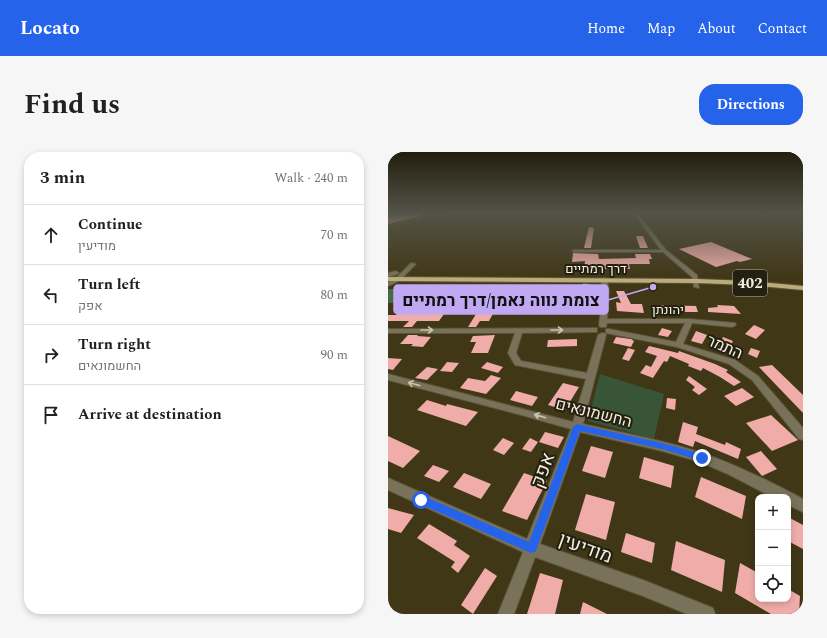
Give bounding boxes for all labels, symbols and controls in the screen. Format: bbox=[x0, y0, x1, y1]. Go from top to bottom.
text: Locato bbox=[20, 14, 80, 43]
text: Home bbox=[587, 18, 625, 39]
text: Map bbox=[647, 18, 675, 39]
text: About bbox=[697, 18, 736, 39]
text: Contact bbox=[758, 18, 807, 39]
text: Find us bbox=[24, 83, 120, 126]
button: Directions bbox=[699, 84, 803, 125]
text: 3 min bbox=[40, 165, 85, 191]
text: Walk · 240 m bbox=[274, 168, 348, 188]
text: Continue bbox=[78, 213, 143, 236]
icon: ahead bbox=[40, 224, 62, 246]
text: 70 m bbox=[321, 225, 348, 245]
text: מודיעין bbox=[78, 236, 116, 256]
street label: דרך רמתיים bbox=[565, 259, 627, 279]
road number: 402 bbox=[733, 270, 767, 296]
text: Turn left bbox=[78, 273, 140, 296]
icon: left bbox=[40, 284, 62, 306]
text: 80 m bbox=[321, 285, 348, 305]
callout: צומת נווה נאמן/דרך רמתיים bbox=[394, 285, 608, 314]
text: צומת נווה נאמן/דרך רמתיים bbox=[402, 288, 600, 314]
text: אפק bbox=[78, 296, 103, 316]
street label: יהונתן bbox=[652, 300, 684, 320]
one-way arrow bbox=[420, 326, 433, 334]
one-way arrow bbox=[550, 326, 563, 334]
street label: התמר bbox=[703, 329, 747, 365]
text: Turn right bbox=[78, 333, 151, 356]
icon: right bbox=[40, 344, 62, 366]
text: 90 m bbox=[321, 345, 348, 365]
text: החשמונאים bbox=[78, 356, 141, 376]
one-way arrow bbox=[408, 379, 421, 387]
street label: החשמונאים bbox=[553, 392, 634, 434]
text: Arrive at destination bbox=[78, 403, 222, 426]
icon: arrive bbox=[40, 404, 62, 426]
one-way arrow bbox=[533, 412, 546, 419]
street label: אפק bbox=[523, 449, 563, 493]
route end bbox=[693, 449, 711, 467]
route start bbox=[412, 491, 430, 509]
map controls bbox=[755, 494, 791, 602]
button: + bbox=[755, 494, 791, 530]
street label: מודיעין bbox=[554, 525, 617, 572]
button: − bbox=[755, 530, 791, 566]
button: locate bbox=[755, 566, 791, 602]

